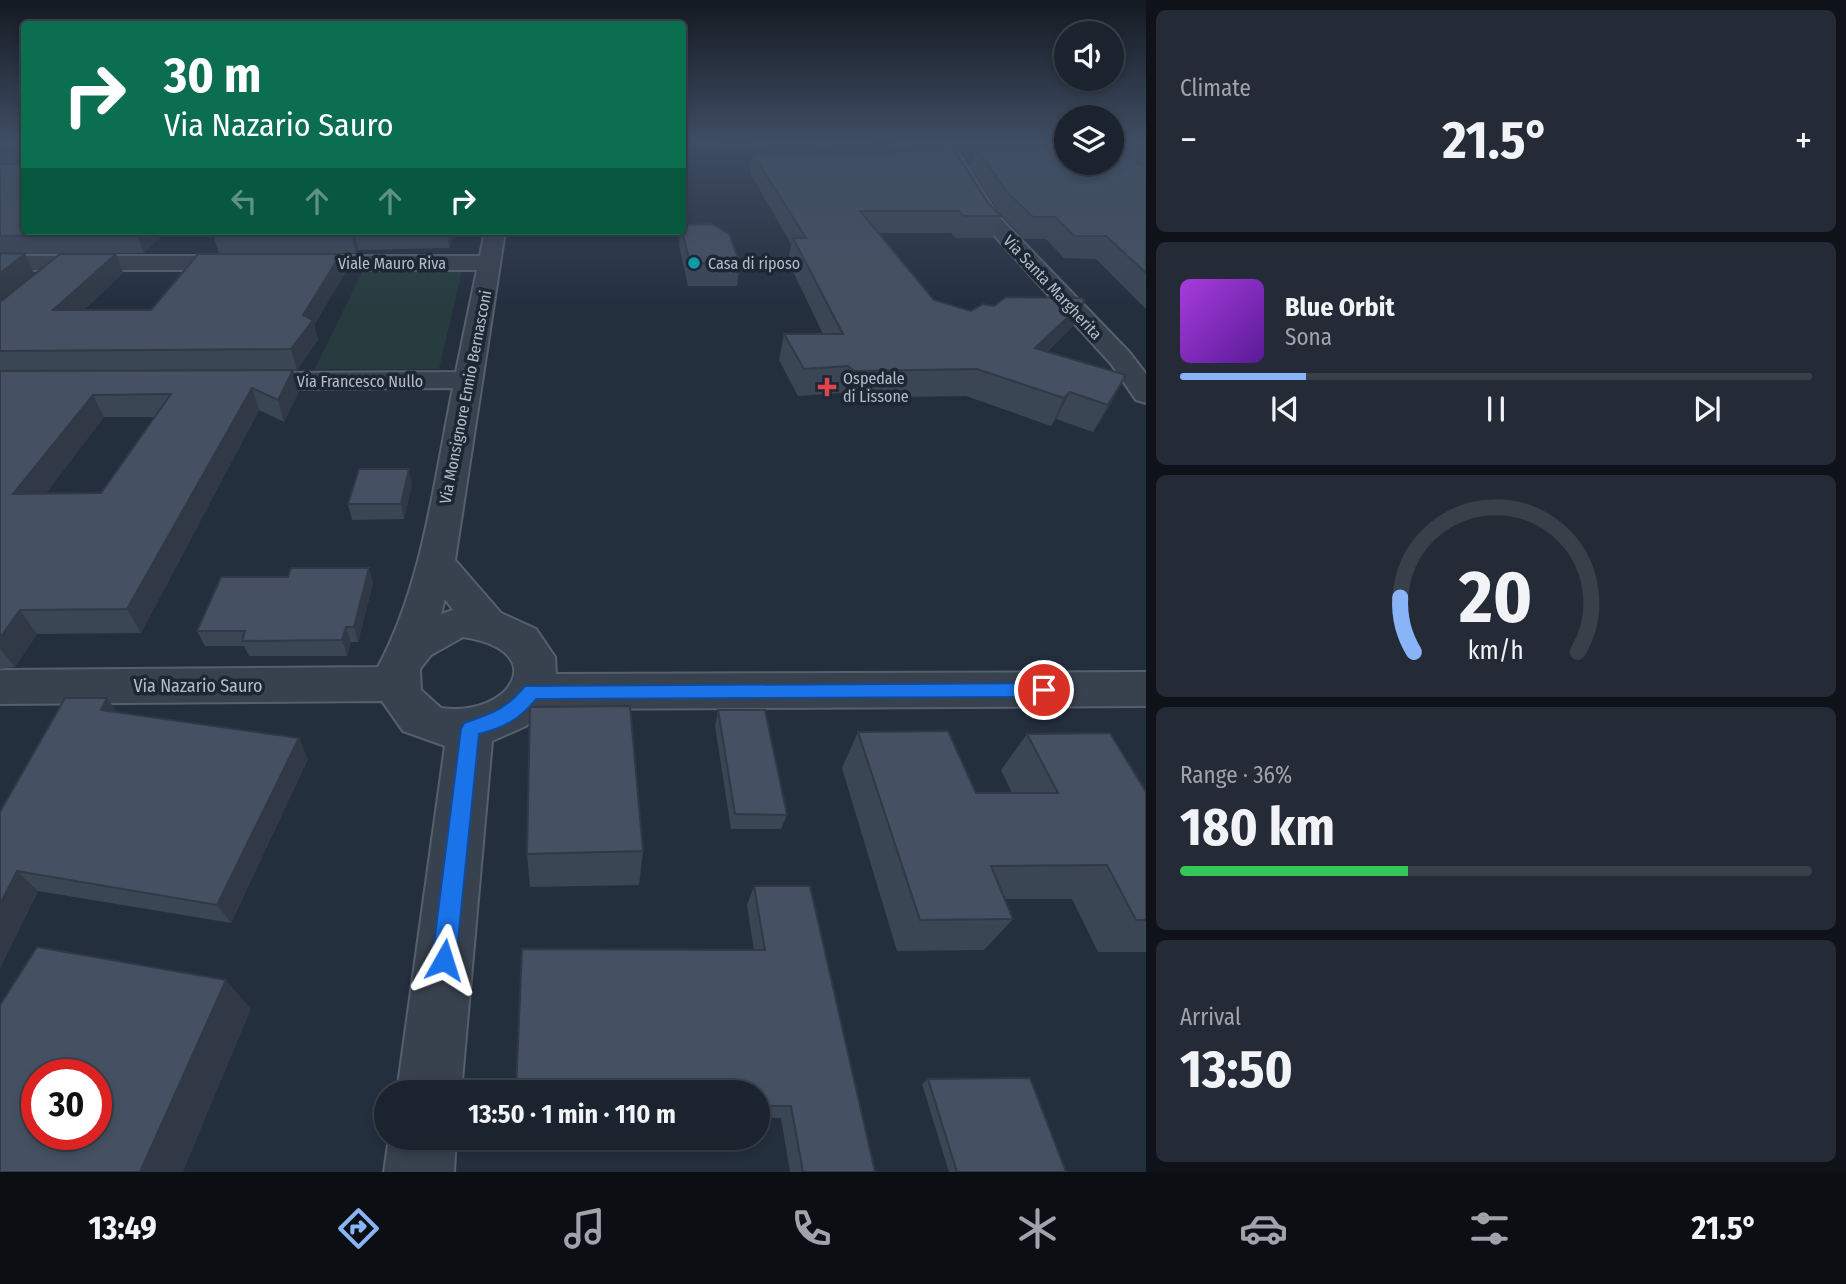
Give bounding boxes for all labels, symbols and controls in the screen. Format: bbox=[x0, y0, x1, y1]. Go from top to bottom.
map controls bbox=[1054, 21, 1124, 175]
button: sound bbox=[1054, 21, 1124, 91]
text: 30 m bbox=[164, 46, 262, 105]
icon: right bbox=[49, 49, 140, 140]
text: Climate bbox=[1180, 74, 1251, 102]
button: layers bbox=[1054, 105, 1124, 175]
text: Via Nazario Sauro bbox=[164, 106, 394, 144]
text: 21.5° bbox=[1442, 109, 1549, 172]
text: − bbox=[1180, 117, 1197, 163]
text: + bbox=[1795, 117, 1812, 163]
icon: left bbox=[225, 182, 263, 220]
icon: ahead bbox=[298, 182, 336, 220]
icon: ahead bbox=[371, 182, 409, 220]
icon: right bbox=[444, 182, 482, 220]
street label: Via Santa Margherita bbox=[999, 231, 1106, 344]
street label: Viale Mauro Riva bbox=[338, 254, 446, 273]
place label: Casa di riposo bbox=[708, 254, 800, 273]
marker: Casa di riposo bbox=[686, 255, 702, 271]
street label: Via Monsignore Ennio Bernasconi bbox=[435, 289, 496, 505]
text: Blue Orbit bbox=[1285, 292, 1395, 323]
text: Sona bbox=[1285, 323, 1332, 351]
place label: Ospedale di Lissone bbox=[843, 369, 909, 406]
street label: Via Francesco Nullo bbox=[297, 372, 423, 391]
marker: Ospedale di Lissone bbox=[817, 377, 837, 397]
icon: previous bbox=[1266, 390, 1304, 428]
icon: pause bbox=[1477, 390, 1515, 428]
icon: next bbox=[1688, 390, 1726, 428]
text: 20 bbox=[1458, 554, 1533, 641]
text: km/h bbox=[1468, 636, 1524, 666]
pin bbox=[1014, 660, 1074, 720]
icon: arrive bbox=[1025, 671, 1063, 709]
street label: Via Nazario Sauro bbox=[133, 675, 263, 697]
text: Range · 36% bbox=[1180, 761, 1292, 789]
text: 180 km bbox=[1180, 796, 1335, 859]
position arrow bbox=[407, 923, 481, 997]
text: Arrival bbox=[1180, 1003, 1241, 1031]
text: 13:50 bbox=[1180, 1038, 1293, 1101]
speed limit sign: 30 bbox=[21, 1059, 112, 1150]
text: 13:50 · 1 min · 110 m bbox=[468, 1099, 676, 1130]
icon: directions bbox=[334, 1204, 383, 1253]
icon: music bbox=[560, 1204, 609, 1253]
icon: phone bbox=[787, 1204, 836, 1253]
icon: climate bbox=[1013, 1204, 1062, 1253]
icon: car bbox=[1239, 1204, 1288, 1253]
icon: filters bbox=[1465, 1204, 1514, 1253]
text: 13:49 bbox=[89, 1209, 157, 1247]
text: 21.5° bbox=[1692, 1209, 1757, 1247]

